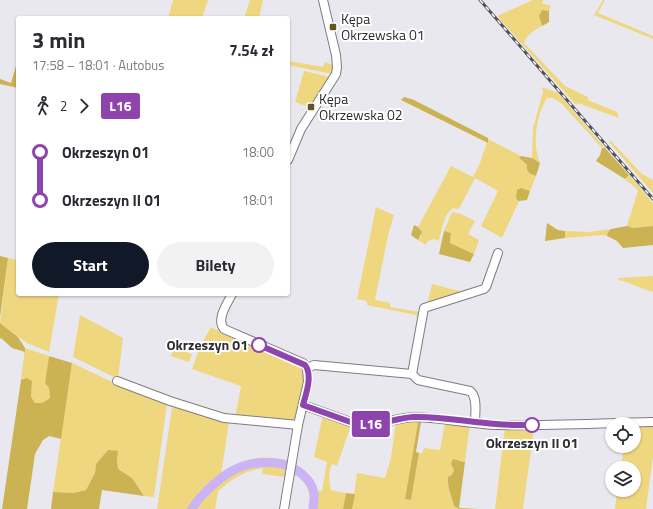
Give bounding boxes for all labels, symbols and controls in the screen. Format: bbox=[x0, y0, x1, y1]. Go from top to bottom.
place label: Kępa Okrzewska 01 bbox=[341, 8, 425, 45]
marker: Kępa Okrzewska 01 bbox=[328, 22, 338, 32]
text: 3 min bbox=[32, 23, 85, 57]
text: 7.54 zł bbox=[229, 39, 274, 62]
text: 17:58 – 18:01 · Autobus bbox=[32, 55, 164, 75]
place label: Kępa Okrzewska 02 bbox=[319, 88, 403, 125]
icon: walk bbox=[32, 95, 54, 117]
icon: forward bbox=[73, 95, 95, 117]
text: L16 bbox=[109, 95, 132, 116]
text: 2 bbox=[60, 96, 67, 116]
marker: Kępa Okrzewska 02 bbox=[306, 102, 316, 112]
text: Okrzeszyn 01 bbox=[62, 141, 149, 164]
text: 18:00 bbox=[242, 142, 274, 162]
text: Okrzeszyn II 01 bbox=[62, 189, 161, 212]
text: 18:01 bbox=[242, 190, 274, 210]
button: Start bbox=[32, 242, 149, 288]
button: Bilety bbox=[157, 242, 274, 288]
place label: Okrzeszyn 01 bbox=[166, 334, 248, 355]
marker: Okrzeszyn 01 bbox=[251, 337, 267, 353]
line badge: L16 bbox=[348, 411, 394, 437]
text: L16 bbox=[360, 413, 382, 434]
marker: Okrzeszyn II 01 bbox=[524, 417, 540, 433]
map controls bbox=[605, 417, 641, 497]
button: locate bbox=[605, 417, 641, 453]
place label: Okrzeszyn II 01 bbox=[486, 432, 578, 453]
button: layers bbox=[605, 461, 641, 497]

